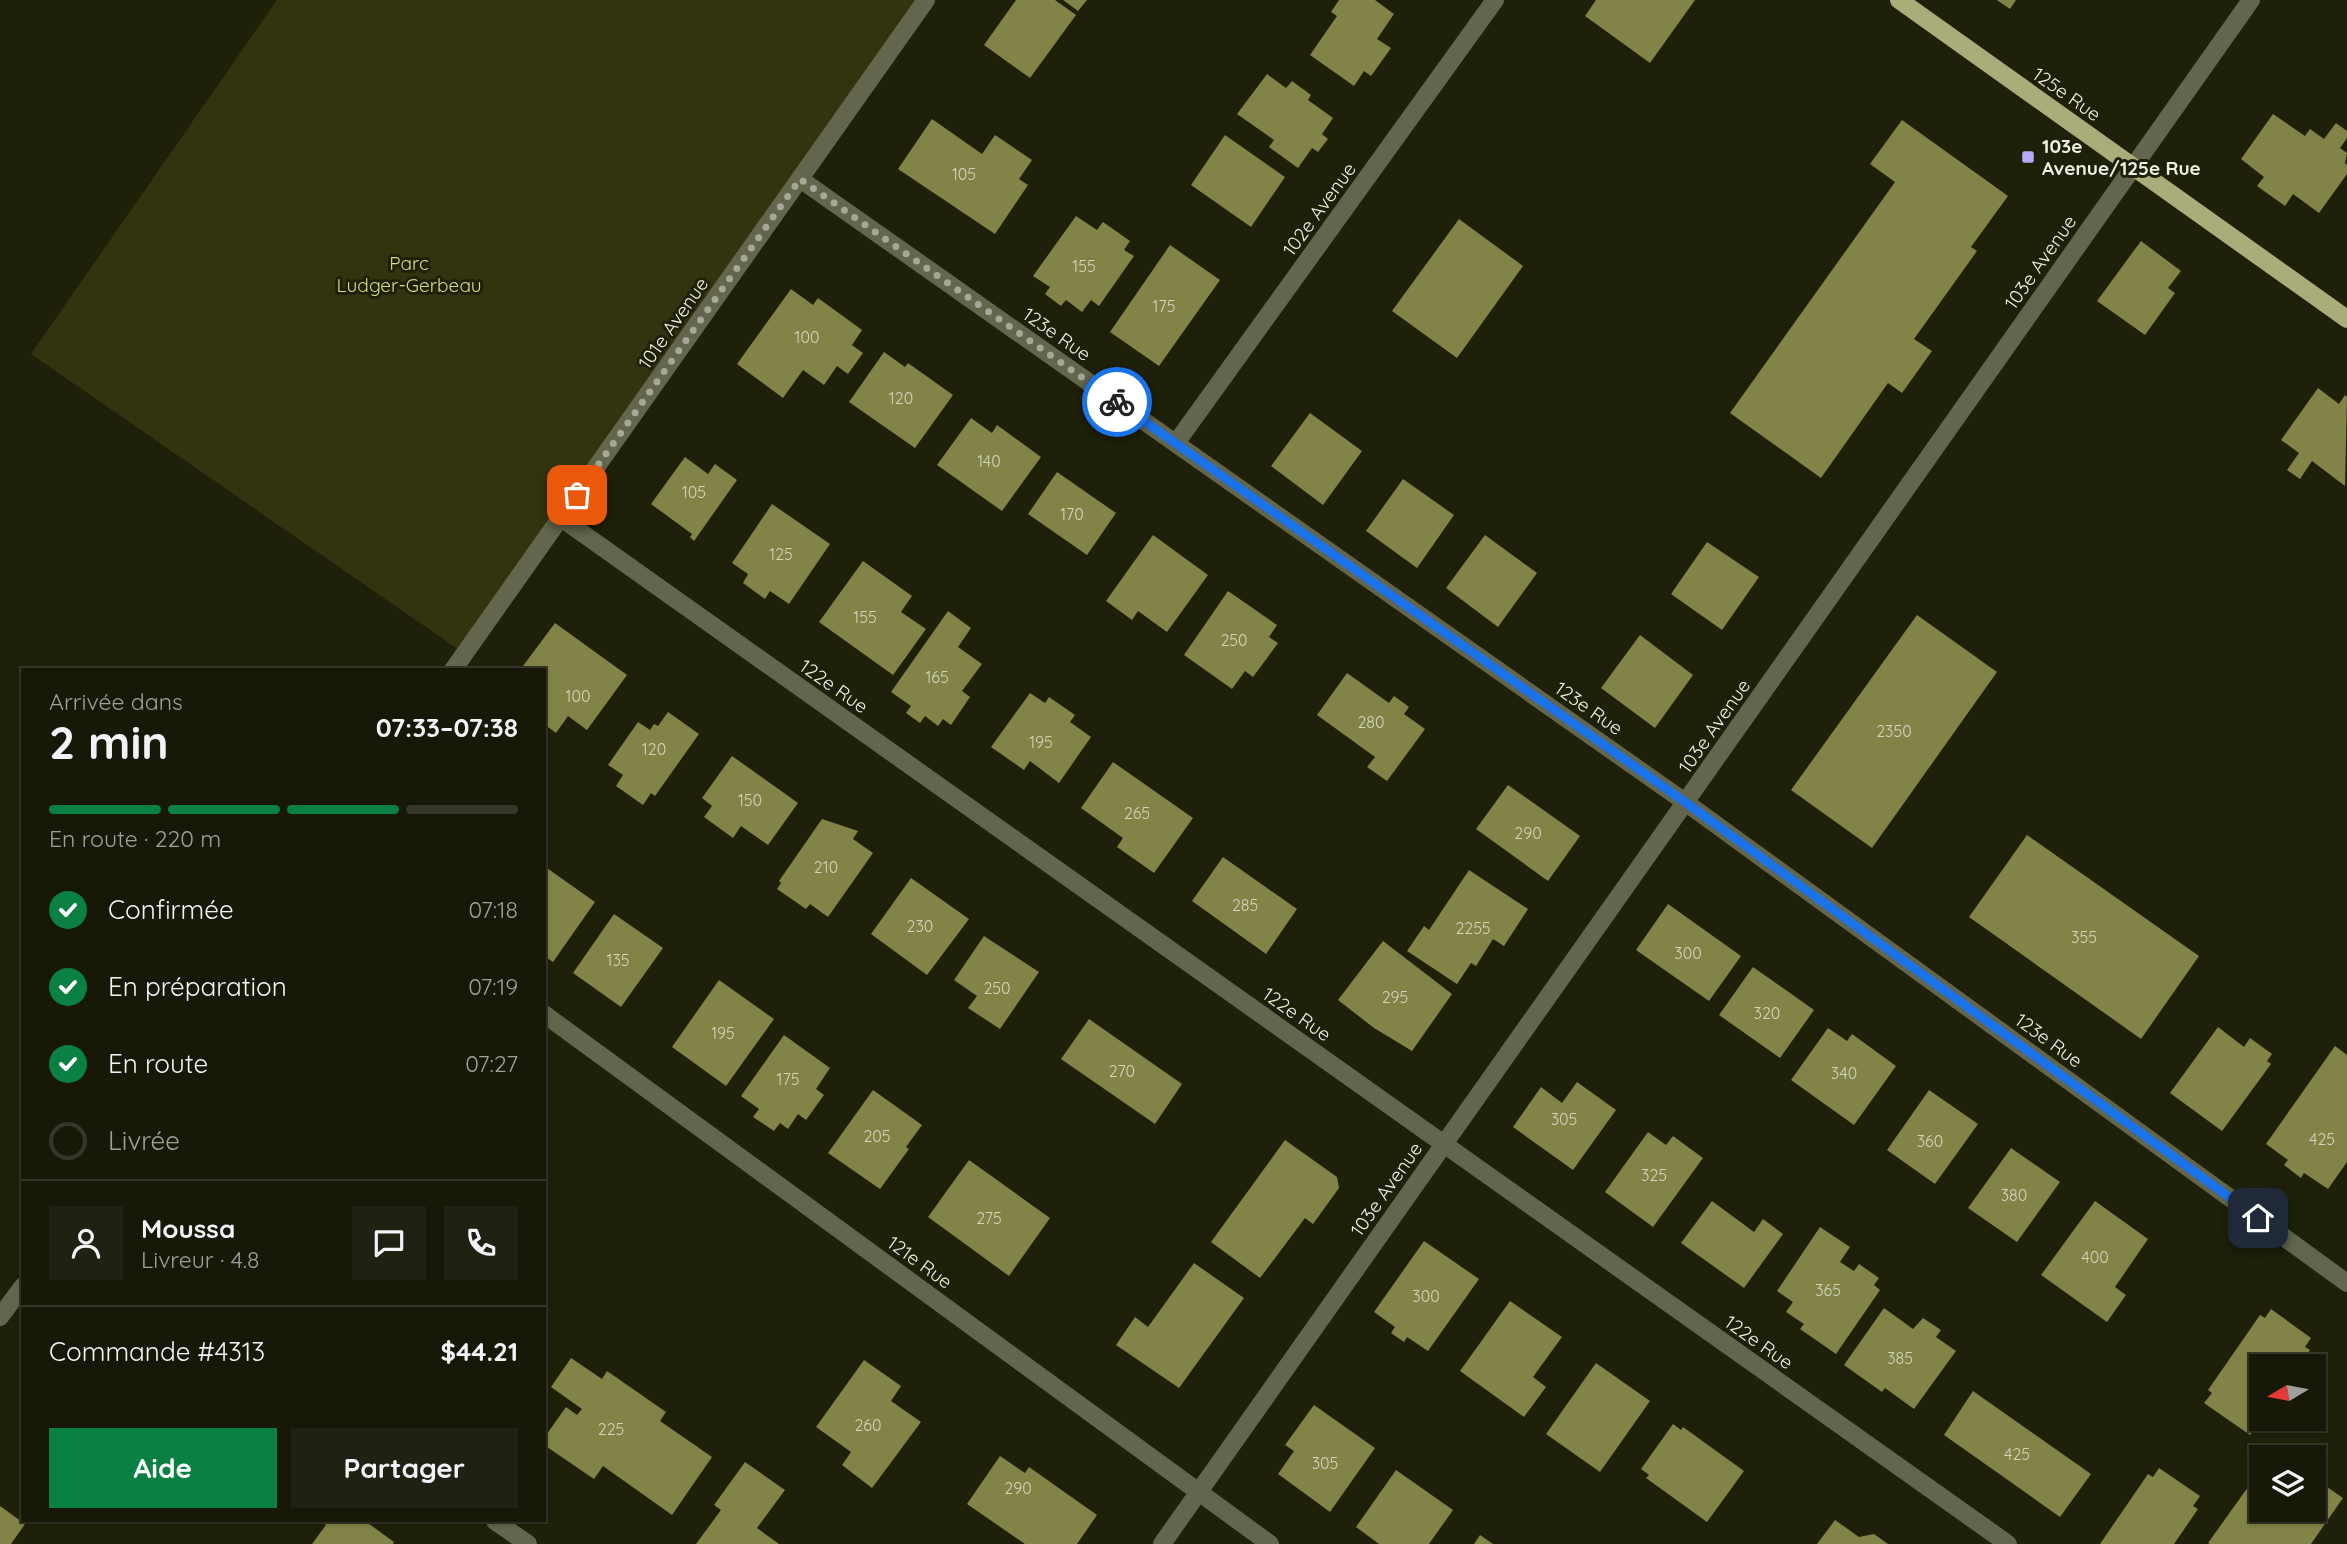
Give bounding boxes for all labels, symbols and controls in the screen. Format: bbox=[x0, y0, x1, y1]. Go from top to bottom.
street label: 125e Rue bbox=[2028, 62, 2106, 126]
place label: 103e Avenue/125e Rue bbox=[2042, 134, 2201, 180]
marker: 103e Avenue/125e Rue bbox=[2020, 149, 2036, 165]
street label: 102e Avenue bbox=[1277, 158, 1361, 260]
house number: 105 bbox=[952, 164, 976, 184]
street label: 103e Avenue bbox=[1999, 210, 2081, 314]
park label: Parc Ludger-Gerbeau bbox=[336, 251, 482, 297]
house number: 155 bbox=[1072, 256, 1096, 276]
street label: 101e Avenue bbox=[633, 273, 713, 373]
house number: 175 bbox=[1153, 296, 1175, 316]
street label: 123e Rue bbox=[1018, 302, 1096, 366]
house number: 100 bbox=[795, 327, 819, 347]
courier bbox=[1082, 367, 1152, 437]
icon: bike bbox=[1098, 383, 1136, 421]
house number: 120 bbox=[889, 388, 913, 408]
house number: 140 bbox=[977, 451, 1001, 471]
pin bbox=[547, 465, 607, 525]
icon: bag bbox=[558, 476, 596, 514]
house number: 105 bbox=[682, 482, 706, 502]
house number: 170 bbox=[1060, 504, 1084, 524]
house number: 125 bbox=[769, 544, 793, 564]
house number: 155 bbox=[853, 607, 877, 627]
house number: 250 bbox=[1220, 630, 1248, 650]
street label: 122e Rue bbox=[795, 654, 873, 718]
house number: 165 bbox=[925, 667, 949, 687]
street label: 103e Avenue bbox=[1673, 674, 1755, 778]
street label: 123e Rue bbox=[1550, 676, 1628, 740]
house number: 100 bbox=[566, 686, 590, 706]
text: Arrivée dans bbox=[49, 687, 183, 716]
text: 07:33–07:38 bbox=[376, 711, 518, 744]
house number: 280 bbox=[1357, 712, 1385, 732]
text: 2 min bbox=[49, 713, 169, 771]
house number: 2350 bbox=[1876, 721, 1912, 741]
house number: 195 bbox=[1029, 732, 1053, 752]
house number: 120 bbox=[642, 739, 666, 759]
house number: 150 bbox=[738, 790, 762, 810]
house number: 265 bbox=[1124, 803, 1150, 823]
house number: 290 bbox=[1514, 823, 1542, 843]
text: En route · 220 m bbox=[49, 824, 221, 853]
house number: 210 bbox=[814, 857, 838, 877]
icon: check bbox=[49, 891, 87, 929]
text: Confirmée bbox=[108, 893, 234, 926]
text: 07:18 bbox=[469, 895, 518, 924]
house number: 285 bbox=[1232, 895, 1258, 915]
house number: 230 bbox=[907, 916, 933, 936]
house number: 2255 bbox=[1455, 918, 1491, 938]
house number: 355 bbox=[2071, 927, 2097, 947]
house number: 300 bbox=[1674, 943, 1702, 963]
house number: 135 bbox=[606, 950, 630, 970]
icon: check bbox=[49, 968, 87, 1006]
text: En préparation bbox=[108, 970, 287, 1003]
text: 07:19 bbox=[468, 972, 518, 1001]
house number: 250 bbox=[983, 978, 1011, 998]
street label: 122e Rue bbox=[1258, 982, 1336, 1046]
house number: 295 bbox=[1382, 987, 1408, 1007]
house number: 320 bbox=[1754, 1003, 1780, 1023]
street label: 123e Rue bbox=[2011, 1008, 2087, 1072]
house number: 195 bbox=[711, 1023, 735, 1043]
icon: check bbox=[49, 1045, 87, 1083]
text: En route bbox=[108, 1047, 208, 1080]
text: 07:27 bbox=[465, 1049, 518, 1078]
house number: 270 bbox=[1109, 1061, 1135, 1081]
house number: 340 bbox=[1831, 1063, 1857, 1083]
house number: 175 bbox=[777, 1069, 799, 1089]
house number: 305 bbox=[1551, 1109, 1577, 1129]
text: Livrée bbox=[108, 1124, 180, 1157]
house number: 205 bbox=[863, 1126, 891, 1146]
house number: 425 bbox=[2309, 1129, 2335, 1149]
house number: 360 bbox=[1917, 1131, 1943, 1151]
street label: 103e Avenue bbox=[1345, 1137, 1427, 1241]
house number: 325 bbox=[1641, 1165, 1667, 1185]
house number: 380 bbox=[2001, 1185, 2027, 1205]
pin bbox=[2228, 1188, 2288, 1248]
icon: home bbox=[2239, 1199, 2277, 1237]
button: person bbox=[49, 1206, 123, 1280]
button: chat bbox=[352, 1206, 426, 1280]
button: phone bbox=[444, 1206, 518, 1280]
house number: 275 bbox=[976, 1208, 1002, 1228]
text: Moussa bbox=[141, 1212, 235, 1245]
street label: 121e Rue bbox=[883, 1230, 957, 1294]
text: Livreur · 4.8 bbox=[141, 1245, 259, 1274]
house number: 400 bbox=[2081, 1247, 2109, 1267]
house number: 365 bbox=[1815, 1280, 1841, 1300]
house number: 300 bbox=[1412, 1286, 1440, 1306]
street label: 122e Rue bbox=[1720, 1310, 1798, 1374]
text: Commande #4313 bbox=[49, 1335, 265, 1368]
text: $44.21 bbox=[441, 1335, 518, 1368]
house number: 385 bbox=[1887, 1348, 1913, 1368]
north arrow bbox=[2249, 1354, 2326, 1432]
map controls bbox=[2249, 1354, 2326, 1522]
house number: 260 bbox=[855, 1415, 882, 1435]
house number: 225 bbox=[598, 1419, 624, 1439]
button: Aide bbox=[49, 1428, 277, 1508]
button: Partager bbox=[291, 1428, 518, 1508]
house number: 425 bbox=[2004, 1444, 2030, 1464]
button: layers bbox=[2249, 1445, 2326, 1522]
house number: 305 bbox=[1312, 1453, 1338, 1473]
house number: 290 bbox=[1004, 1478, 1032, 1498]

